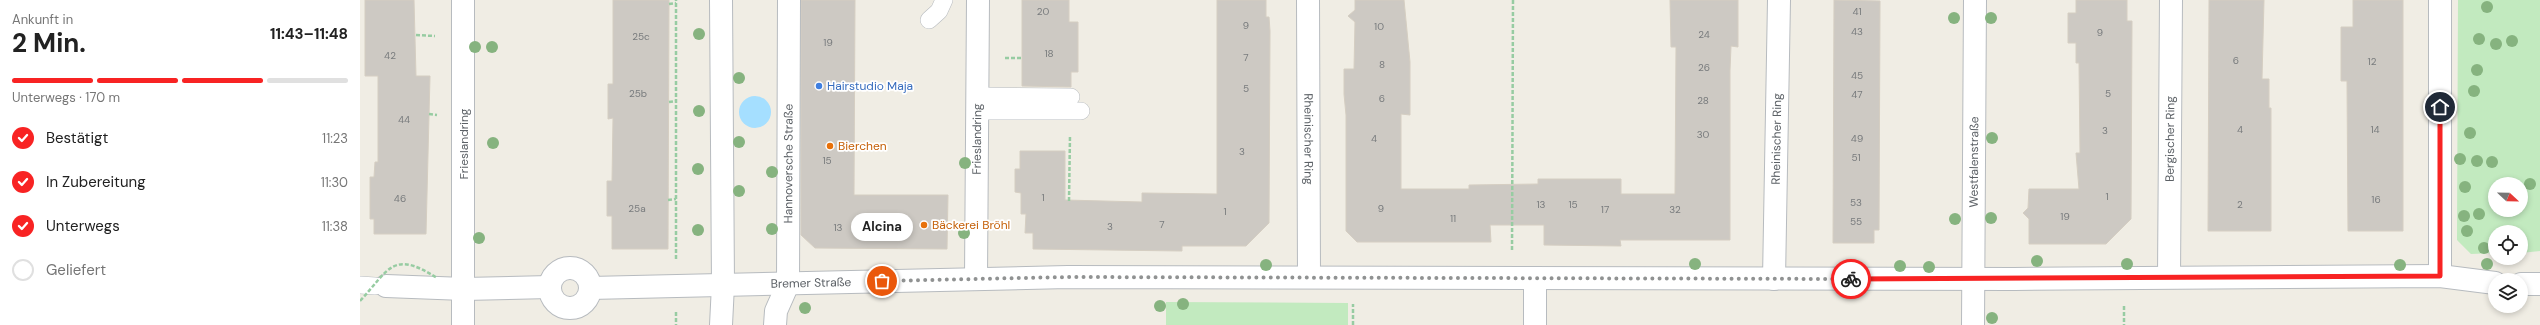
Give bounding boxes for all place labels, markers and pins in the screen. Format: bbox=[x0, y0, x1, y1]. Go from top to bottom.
place label: Hairstudio Maja bbox=[827, 78, 913, 94]
marker: Hairstudio Maja bbox=[814, 81, 824, 91]
pin bbox=[2423, 90, 2457, 124]
place label: Bierchen bbox=[838, 138, 887, 154]
marker: Bierchen bbox=[825, 141, 835, 151]
callout: Alcina bbox=[851, 213, 913, 241]
place label: Bäckerei Bröhl bbox=[932, 217, 1010, 233]
marker: Bäckerei Bröhl bbox=[919, 220, 929, 230]
pin bbox=[865, 264, 899, 298]

